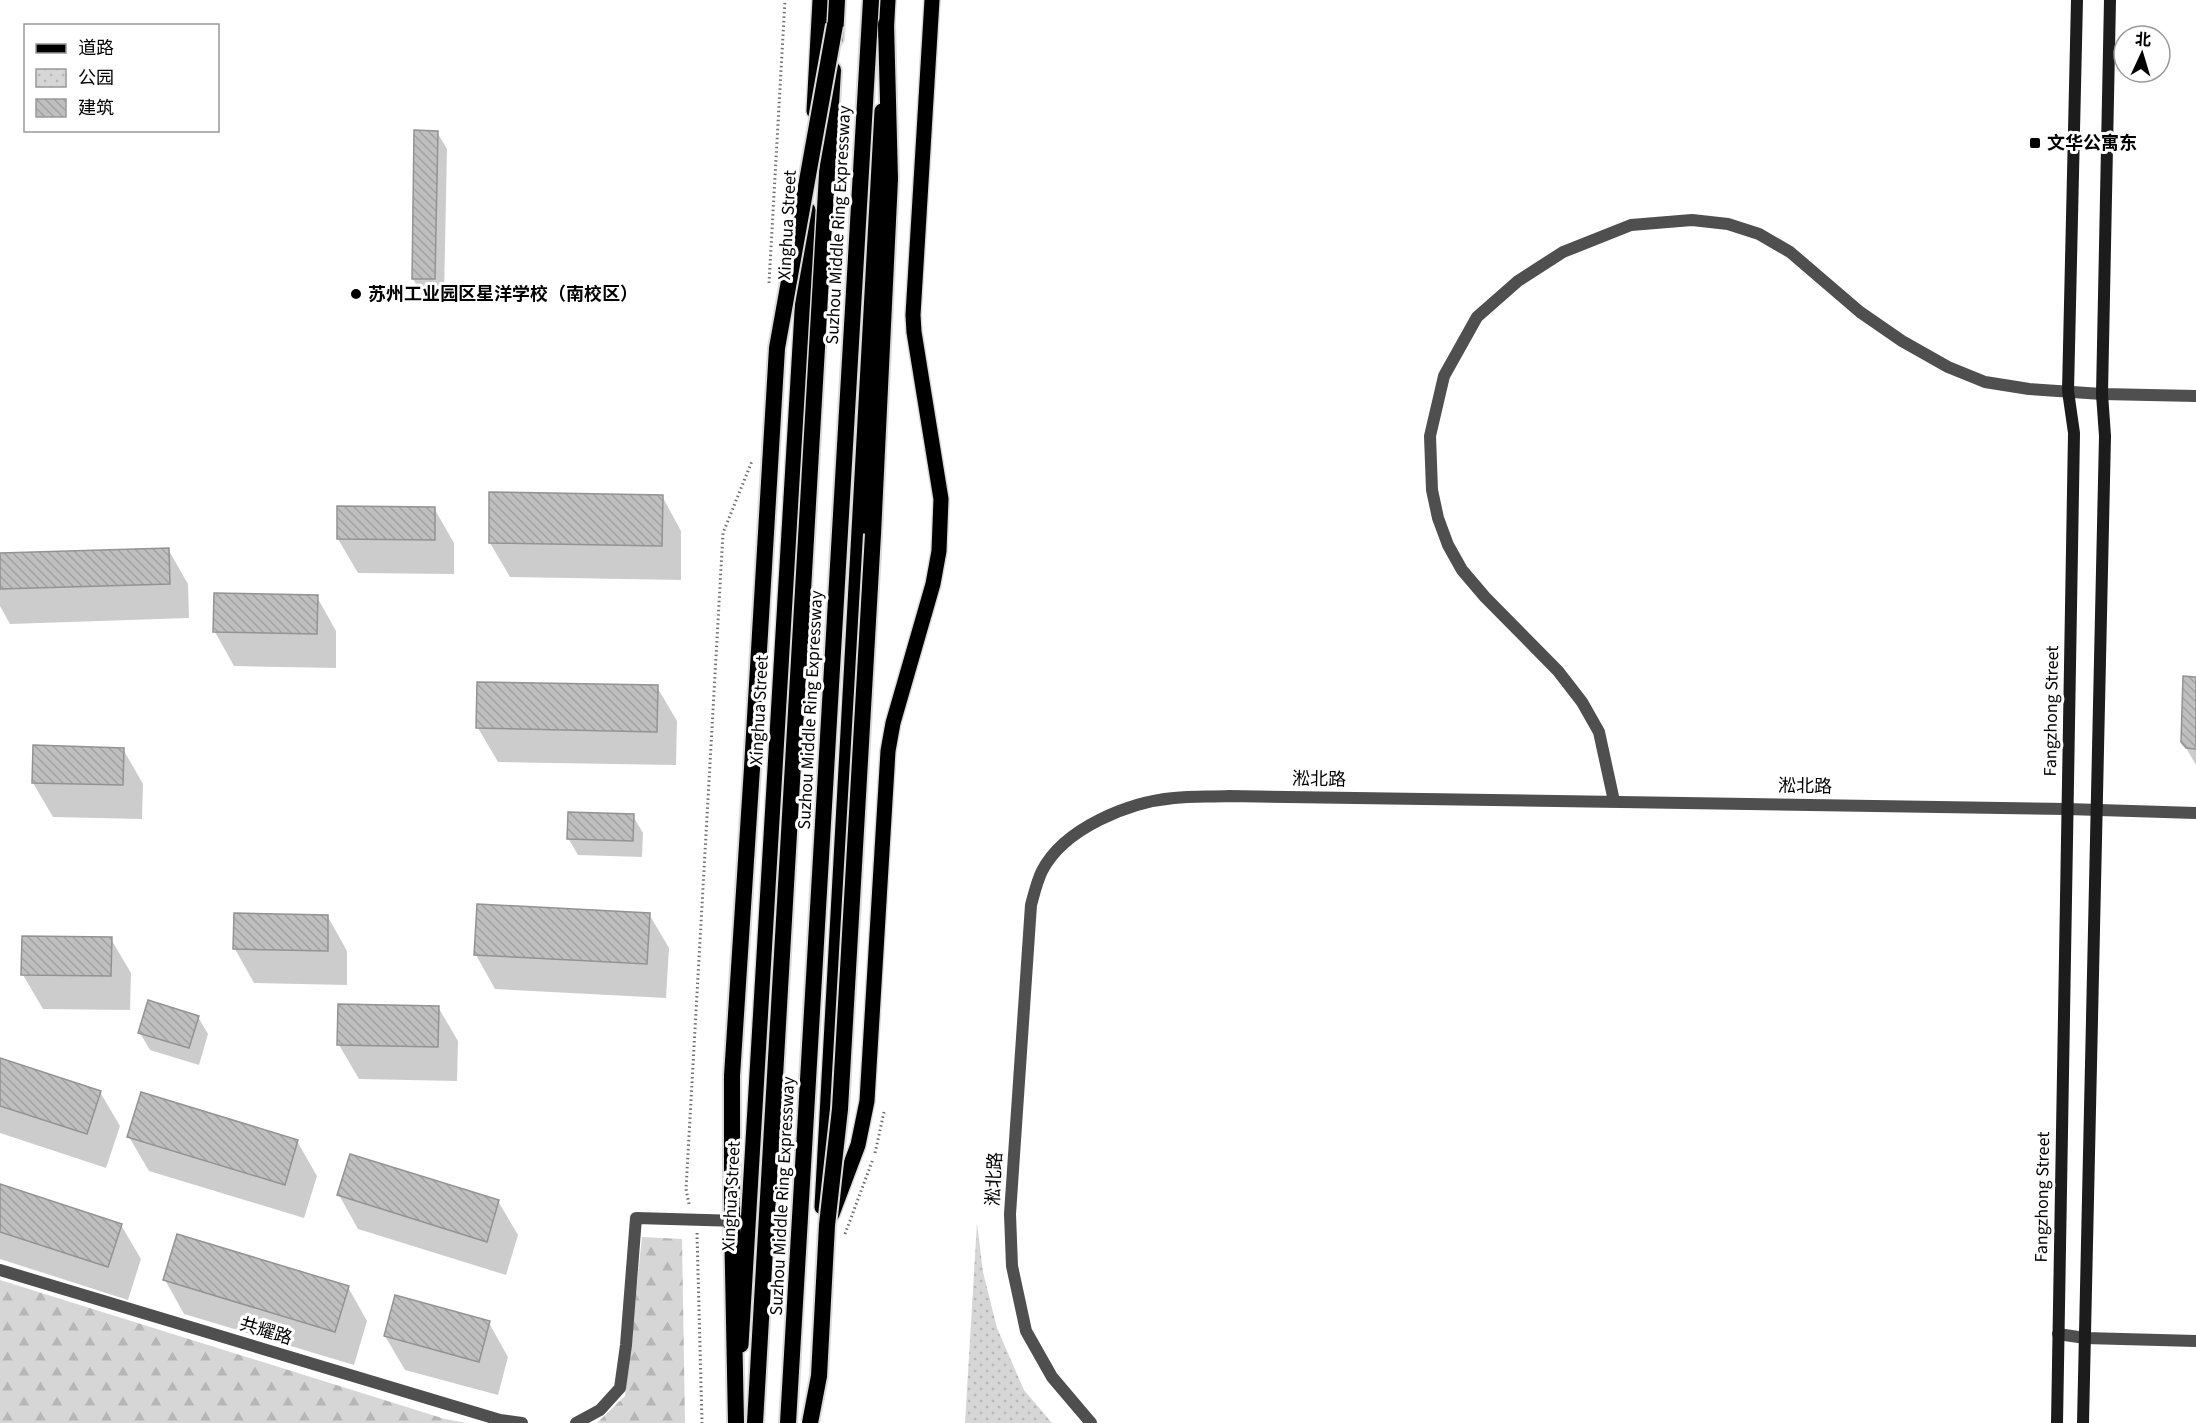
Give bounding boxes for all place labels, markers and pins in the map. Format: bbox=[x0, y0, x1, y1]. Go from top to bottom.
place label: 文华公寓东 bbox=[2047, 131, 2137, 156]
marker: 文华公寓东 bbox=[2028, 136, 2042, 150]
place label: 苏州工业园区星洋学校（南校区） bbox=[368, 282, 638, 307]
marker: 苏州工业园区星洋学校（南校区） bbox=[349, 287, 363, 301]

